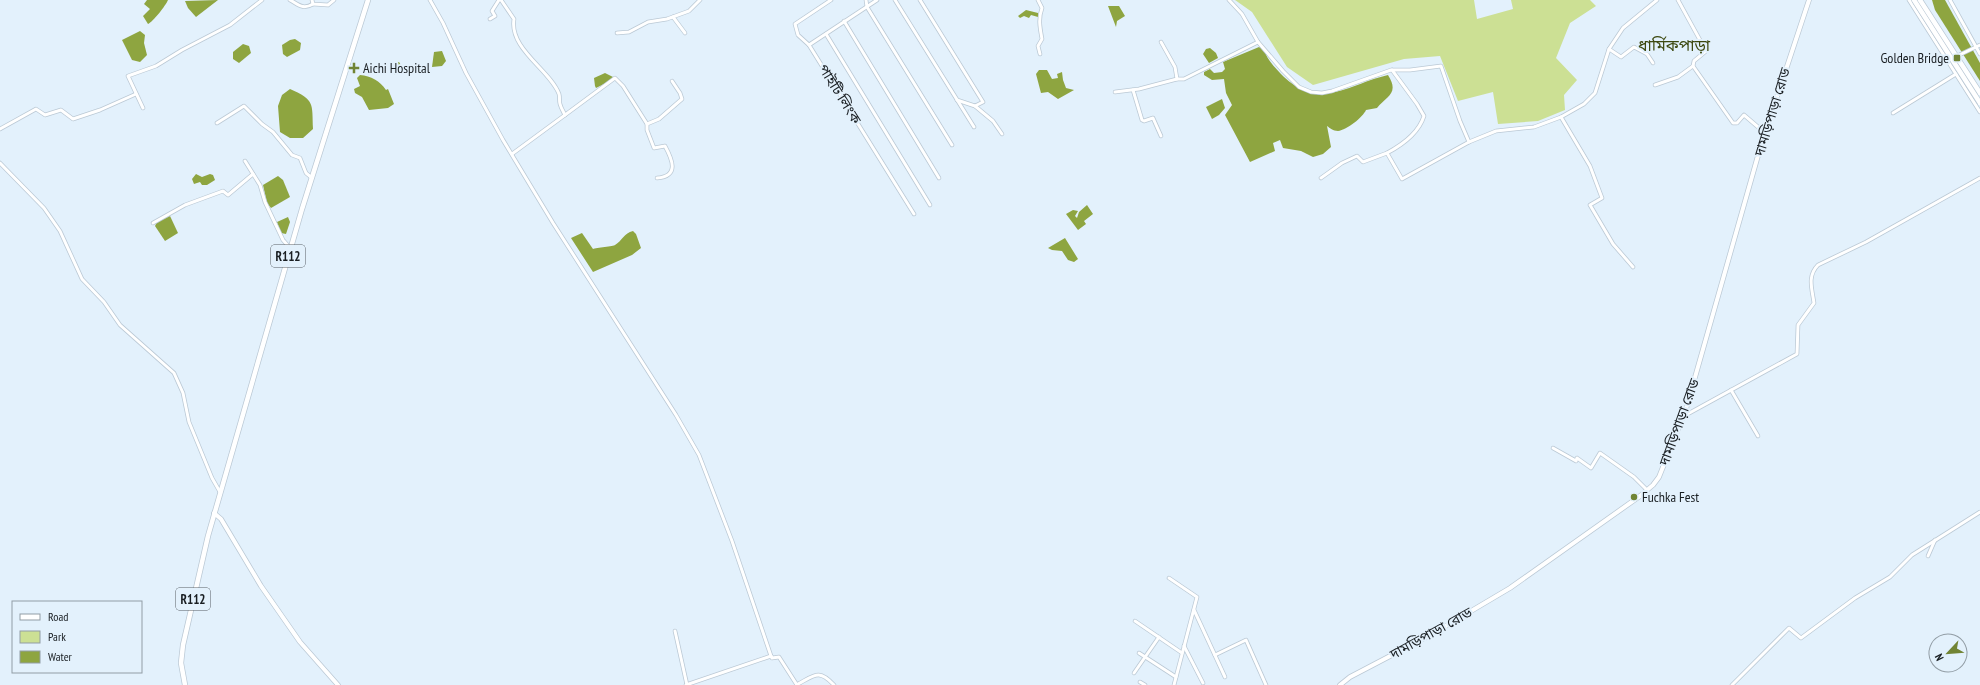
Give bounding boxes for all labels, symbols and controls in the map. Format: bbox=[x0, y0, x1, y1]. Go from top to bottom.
district label: ধার্মিকপাড়া bbox=[1638, 35, 1711, 55]
place label: Golden Bridge bbox=[1880, 49, 1949, 67]
marker: Golden Bridge bbox=[1952, 53, 1962, 63]
place label: Aichi Hospital bbox=[363, 59, 431, 77]
street label: পাইটি লিংক bbox=[815, 61, 866, 128]
marker: Aichi Hospital bbox=[348, 62, 360, 74]
street label: দামড়িপাড়া রোড bbox=[1750, 65, 1794, 159]
road number: R112 bbox=[271, 245, 305, 267]
street label: দামড়িপাড়া রোড bbox=[1655, 375, 1703, 469]
place label: Fuchka Fest bbox=[1642, 488, 1699, 506]
marker: Fuchka Fest bbox=[1629, 492, 1639, 502]
road number: R112 bbox=[176, 588, 210, 610]
legend bbox=[12, 601, 142, 673]
street label: দামড়িপাড়া রোড bbox=[1386, 603, 1476, 663]
text: Road bbox=[48, 609, 68, 624]
text: Park bbox=[48, 629, 66, 644]
north arrow bbox=[1928, 633, 1968, 673]
text: Water bbox=[48, 649, 73, 664]
text: N bbox=[1931, 652, 1947, 663]

